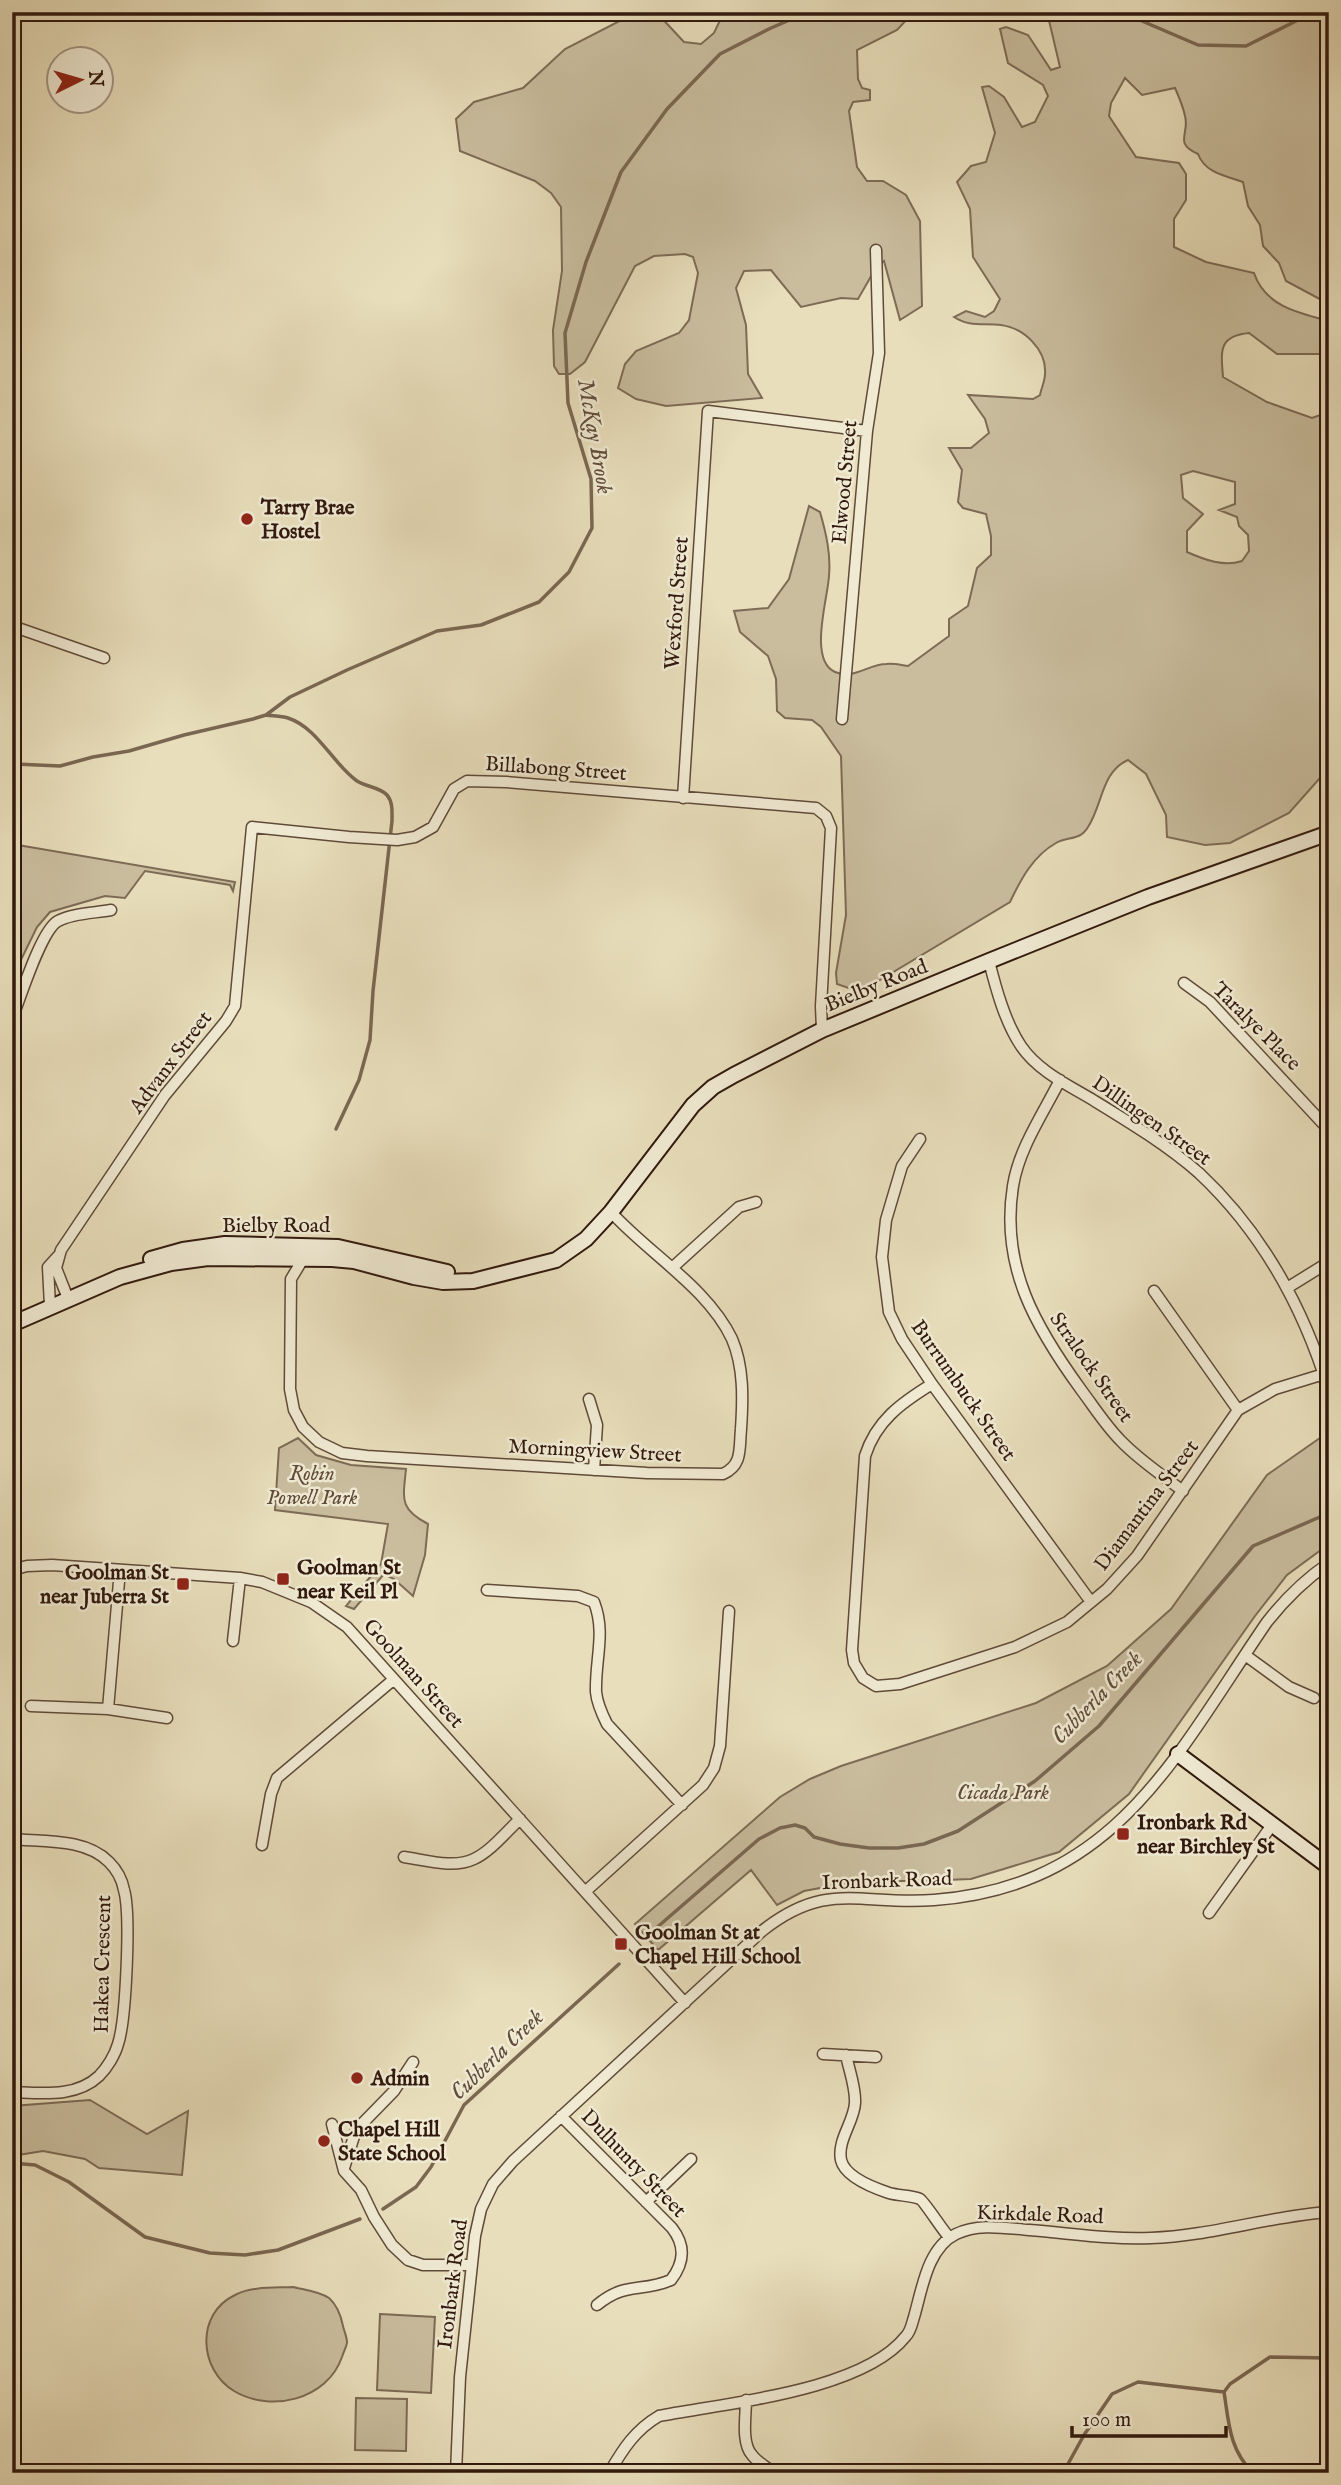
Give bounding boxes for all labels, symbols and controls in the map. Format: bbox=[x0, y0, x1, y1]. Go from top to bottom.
north arrow bbox=[46, 46, 116, 116]
text: N bbox=[82, 68, 108, 88]
water label: McKay Brook bbox=[570, 376, 619, 496]
street label: Elwood Street bbox=[827, 419, 864, 545]
place label: Tarry Brae Hostel bbox=[260, 495, 355, 546]
marker: Tarry Brae Hostel bbox=[239, 511, 255, 527]
street label: Wexford Street bbox=[659, 536, 696, 671]
street label: Billabong Street bbox=[484, 751, 628, 788]
street label: Bielby Road bbox=[821, 953, 933, 1019]
street label: Taralye Place bbox=[1206, 977, 1306, 1078]
street label: Advanx Street bbox=[123, 1006, 219, 1120]
street label: Dillingen Street bbox=[1086, 1070, 1216, 1172]
street label: Bielby Road bbox=[222, 1213, 331, 1240]
street label: Stralock Street bbox=[1043, 1307, 1139, 1428]
street label: Burrumbuck Street bbox=[904, 1315, 1022, 1467]
street label: Morningview Street bbox=[508, 1433, 682, 1470]
street label: Diamantina Street bbox=[1089, 1435, 1205, 1577]
park label: Robin Powell Park bbox=[267, 1461, 358, 1512]
place label: Goolman St near Keil Pl bbox=[297, 1555, 402, 1606]
place label: Goolman St near Juberra St bbox=[40, 1560, 170, 1611]
marker: Goolman St near Keil Pl bbox=[275, 1571, 291, 1587]
marker: Goolman St near Juberra St bbox=[175, 1576, 191, 1592]
street label: Goolman Street bbox=[357, 1614, 469, 1734]
water label: Cubberla Creek bbox=[1045, 1645, 1149, 1751]
park label: Cicada Park bbox=[957, 1780, 1049, 1807]
place label: Ironbark Rd near Birchley St bbox=[1137, 1810, 1276, 1861]
marker: Ironbark Rd near Birchley St bbox=[1115, 1826, 1131, 1842]
street label: Ironbark Road bbox=[821, 1866, 953, 1897]
street label: Hakea Crescent bbox=[89, 1895, 118, 2033]
place label: Goolman St at Chapel Hill School bbox=[635, 1920, 802, 1971]
marker: Goolman St at Chapel Hill School bbox=[613, 1936, 629, 1952]
water label: Cubberla Creek bbox=[444, 2003, 550, 2107]
place label: Admin bbox=[370, 2066, 429, 2093]
marker: Admin bbox=[349, 2070, 365, 2086]
street label: Dulhunty Street bbox=[574, 2104, 692, 2224]
place label: Chapel Hill State School bbox=[338, 2117, 447, 2168]
marker: Chapel Hill State School bbox=[316, 2133, 332, 2149]
street label: Kirkdale Road bbox=[976, 2200, 1105, 2231]
street label: Ironbark Road bbox=[432, 2217, 475, 2351]
scale bar bbox=[1072, 2394, 1226, 2438]
text: 100 m bbox=[1082, 2407, 1131, 2434]

